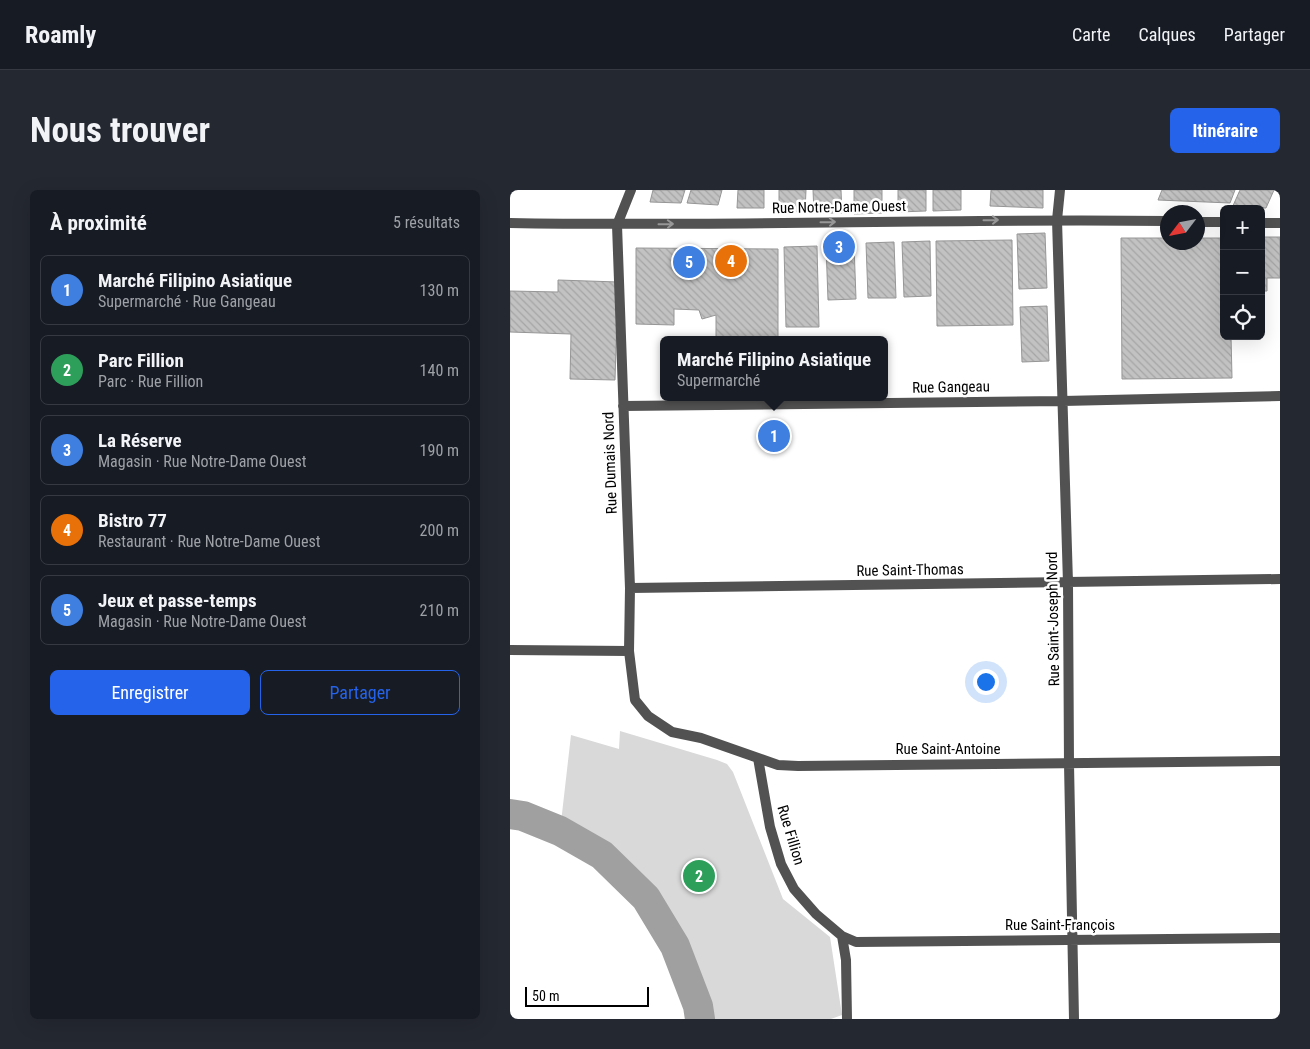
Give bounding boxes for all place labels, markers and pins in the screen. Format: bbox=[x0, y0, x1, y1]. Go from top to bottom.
pin: 3 bbox=[823, 228, 855, 266]
pin: 4 bbox=[715, 242, 747, 280]
pin: 5 bbox=[673, 243, 705, 281]
pin: 1 bbox=[758, 417, 790, 455]
pin: 2 bbox=[683, 857, 715, 895]

